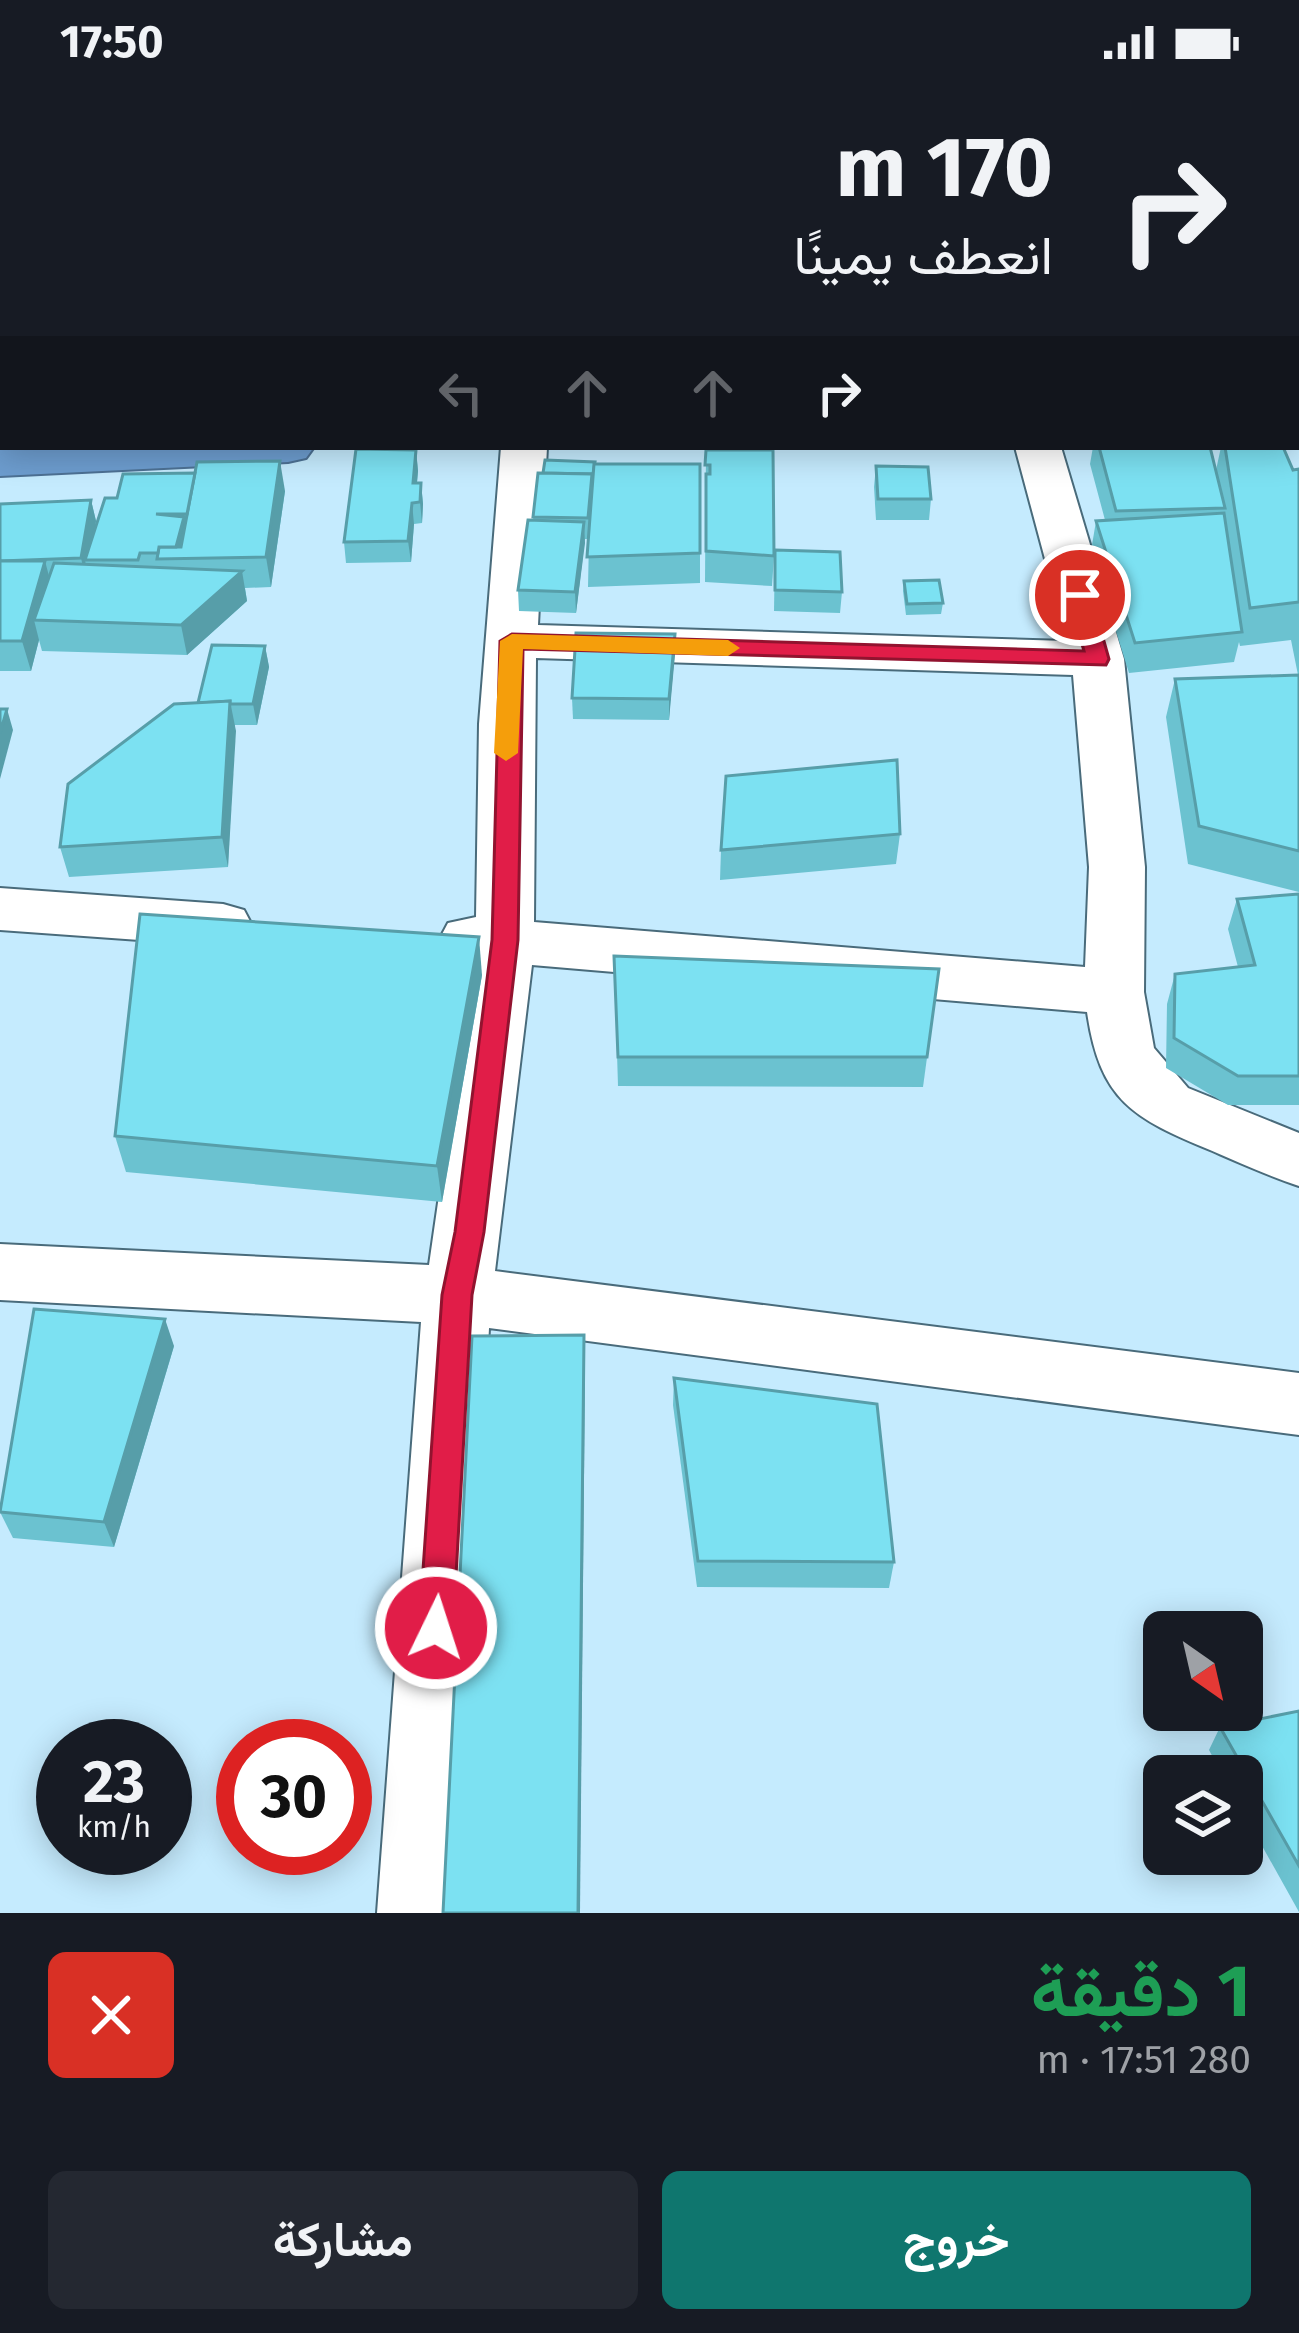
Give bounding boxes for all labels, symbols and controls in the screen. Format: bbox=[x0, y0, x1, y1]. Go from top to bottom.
text: 17:50 bbox=[60, 15, 164, 69]
text: 170 m bbox=[836, 117, 1053, 218]
icon: right bbox=[1095, 132, 1251, 288]
text: انعطف يمينًا bbox=[794, 224, 1053, 288]
icon: left bbox=[428, 360, 494, 426]
icon: ahead bbox=[554, 360, 620, 426]
icon: ahead bbox=[680, 360, 746, 426]
icon: right bbox=[806, 360, 872, 426]
pin bbox=[1029, 544, 1131, 646]
icon: arrive bbox=[1047, 562, 1113, 628]
position arrow bbox=[373, 1565, 499, 1691]
north arrow bbox=[1143, 1611, 1263, 1731]
map controls bbox=[1143, 1611, 1263, 1875]
speed limit sign: 30 bbox=[216, 1719, 372, 1875]
text: 23 bbox=[83, 1746, 145, 1818]
button: layers bbox=[1143, 1755, 1263, 1875]
text: km/h bbox=[77, 1809, 151, 1845]
text: 1 دقيقة bbox=[1031, 1949, 1251, 2035]
button: close bbox=[48, 1952, 174, 2078]
text: 280 m · 17:51 bbox=[1036, 2037, 1251, 2083]
button: مشاركة bbox=[48, 2171, 638, 2309]
button: خروج bbox=[662, 2171, 1251, 2309]

